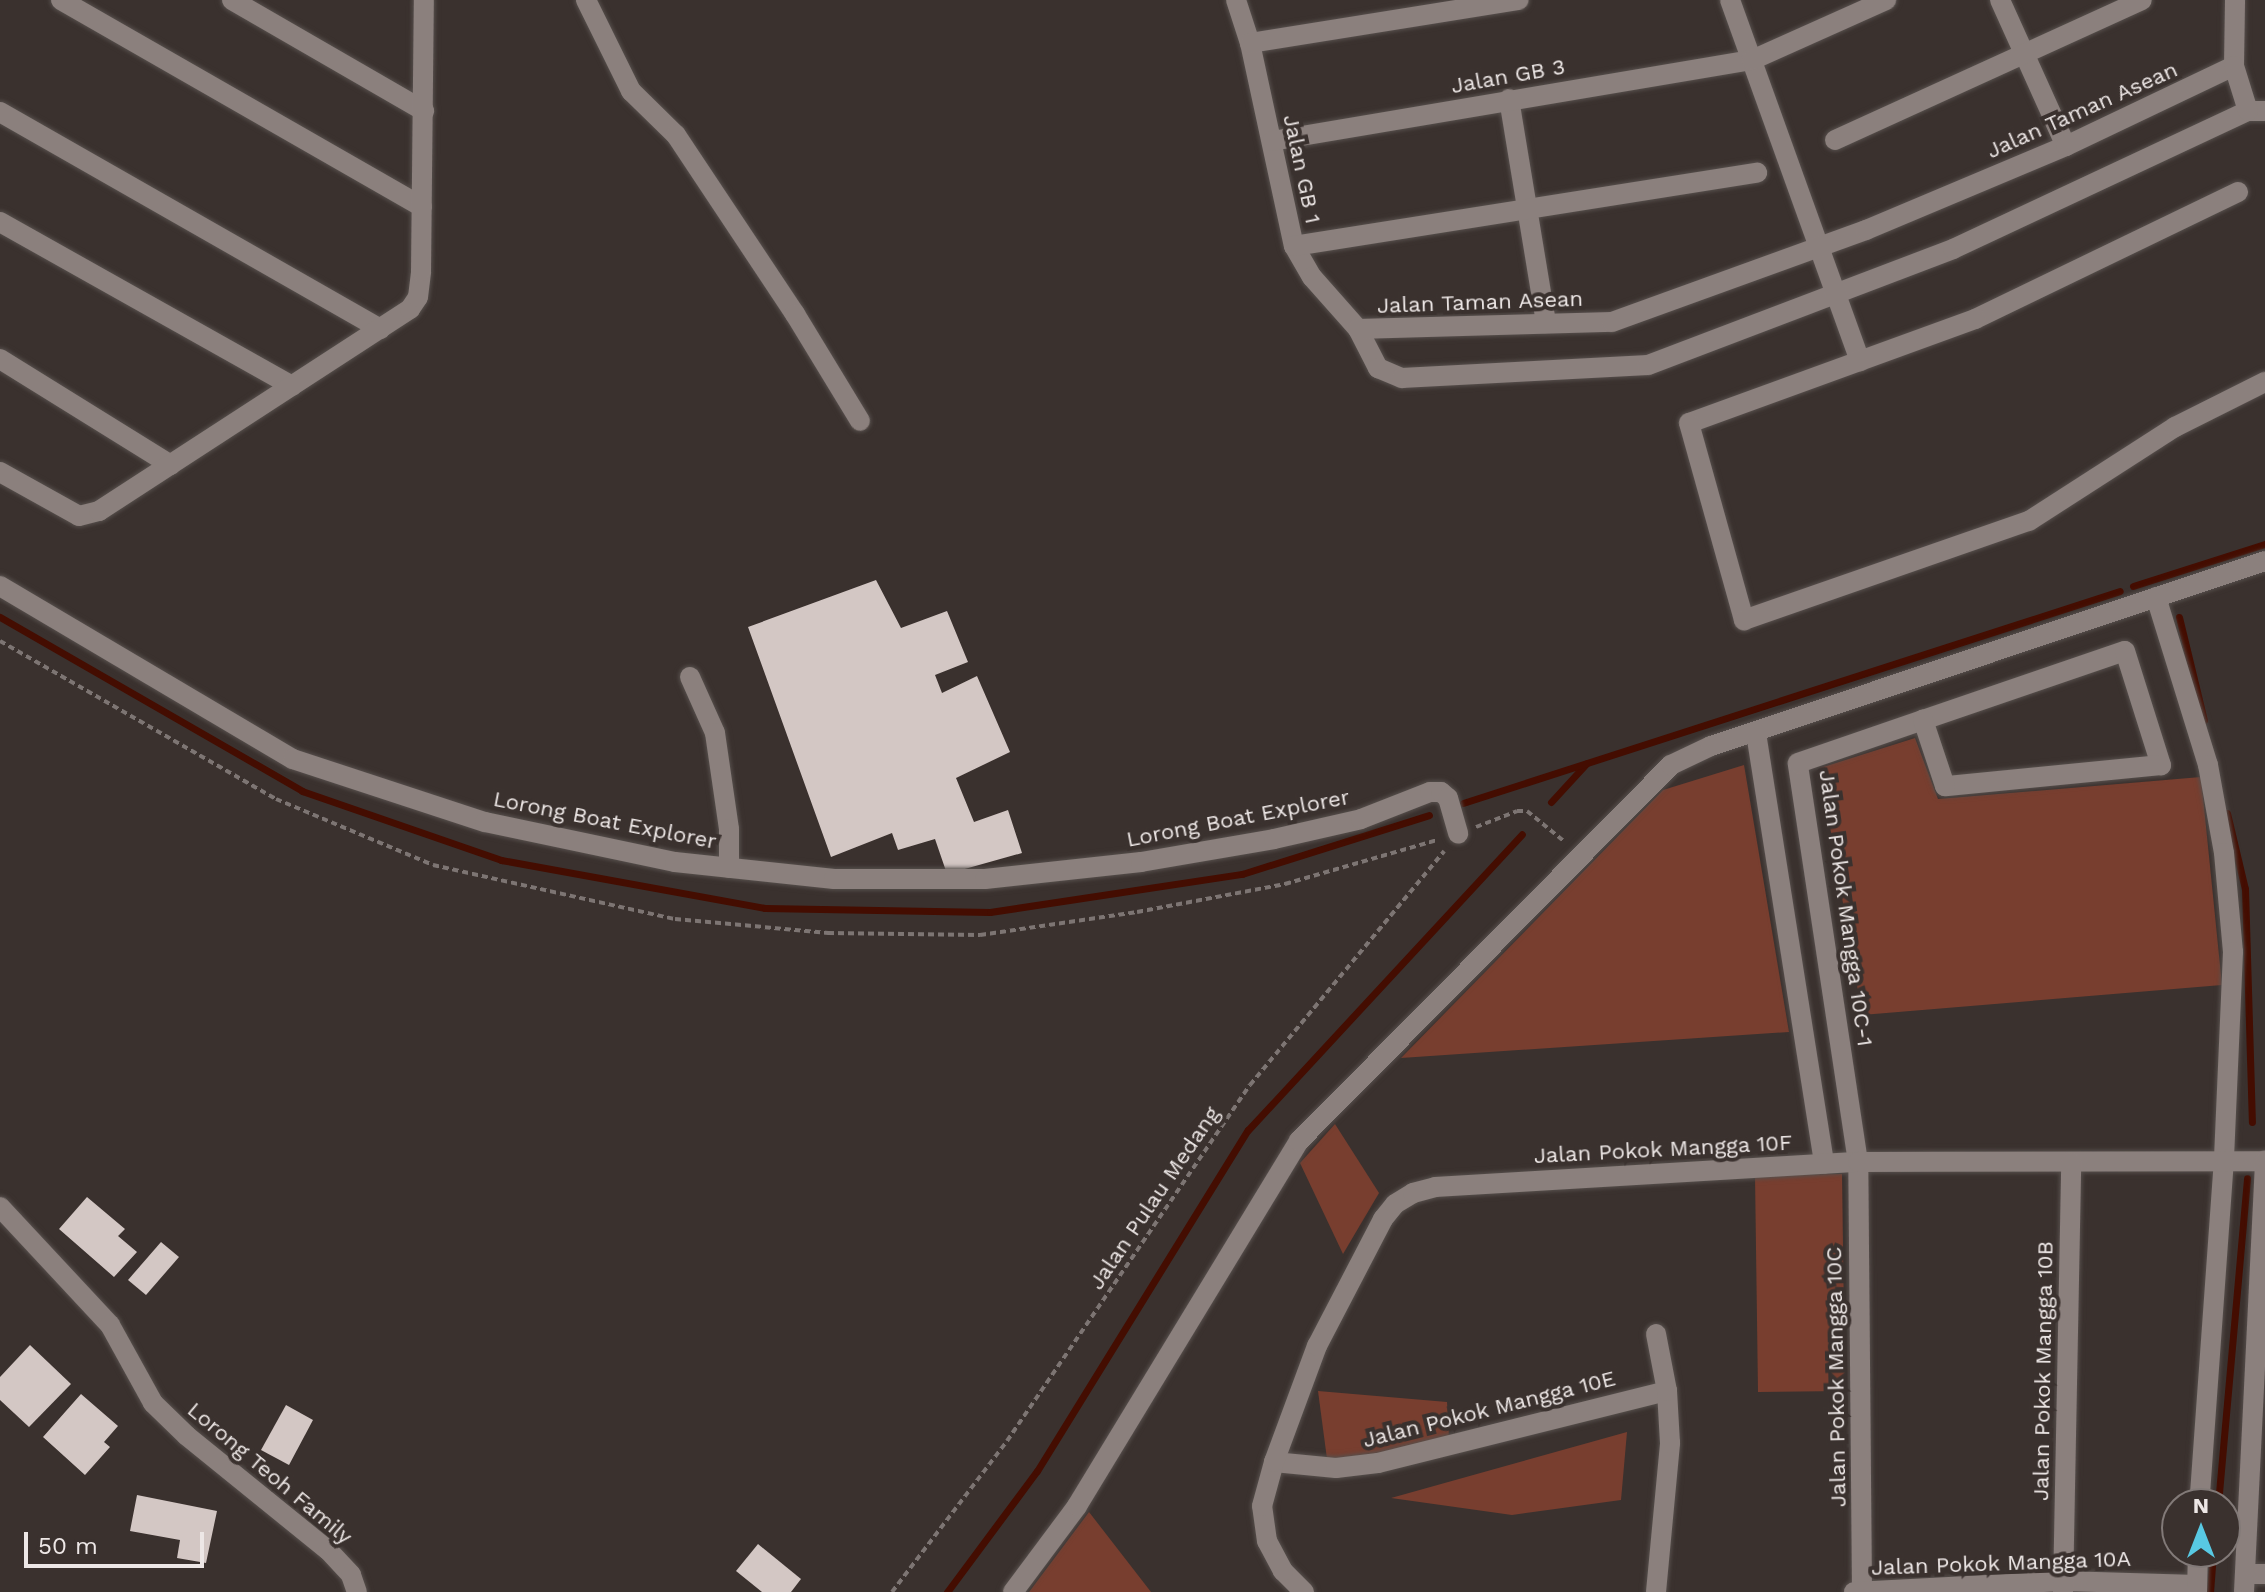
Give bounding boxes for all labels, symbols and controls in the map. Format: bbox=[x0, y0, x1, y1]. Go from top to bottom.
street label: Jalan GB 3 bbox=[1449, 53, 1567, 99]
street label: Jalan Taman Asean bbox=[1982, 56, 2182, 164]
street label: Jalan GB 1 bbox=[1278, 112, 1326, 226]
street label: Jalan Taman Asean bbox=[1376, 285, 1584, 319]
street label: Jalan Pokok Mangga 10C-1 bbox=[1813, 767, 1879, 1049]
street label: Lorong Boat Explorer bbox=[1124, 783, 1352, 853]
street label: Lorong Boat Explorer bbox=[491, 785, 719, 855]
street label: Jalan Pulau Medang bbox=[1083, 1102, 1225, 1294]
street label: Jalan Pokok Mangga 10F bbox=[1532, 1129, 1794, 1169]
street label: Jalan Pokok Mangga 10B bbox=[2028, 1240, 2058, 1502]
street label: Jalan Pokok Mangga 10C bbox=[1821, 1246, 1851, 1508]
street label: Jalan Pokok Mangga 10E bbox=[1359, 1365, 1619, 1453]
street label: Lorong Teoh Family bbox=[182, 1396, 358, 1550]
north arrow bbox=[2161, 1488, 2241, 1568]
text: N bbox=[2193, 1493, 2209, 1518]
scale bar bbox=[28, 1516, 208, 1566]
text: 50 m bbox=[38, 1532, 98, 1560]
street label: Jalan Pokok Mangga 10A bbox=[1870, 1545, 2132, 1581]

